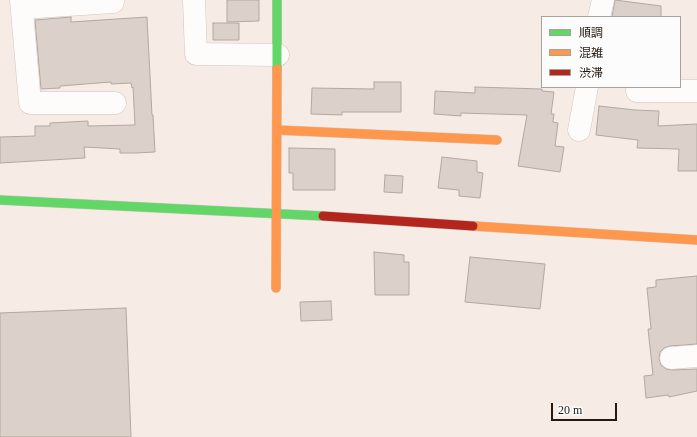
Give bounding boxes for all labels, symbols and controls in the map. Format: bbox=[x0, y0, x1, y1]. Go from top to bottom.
legend bbox=[541, 16, 681, 88]
text: 順調 bbox=[579, 26, 603, 40]
text: 混雑 bbox=[579, 46, 603, 60]
text: 渋滞 bbox=[579, 66, 603, 80]
scale bar bbox=[553, 395, 619, 421]
text: 20 m bbox=[558, 403, 582, 417]

